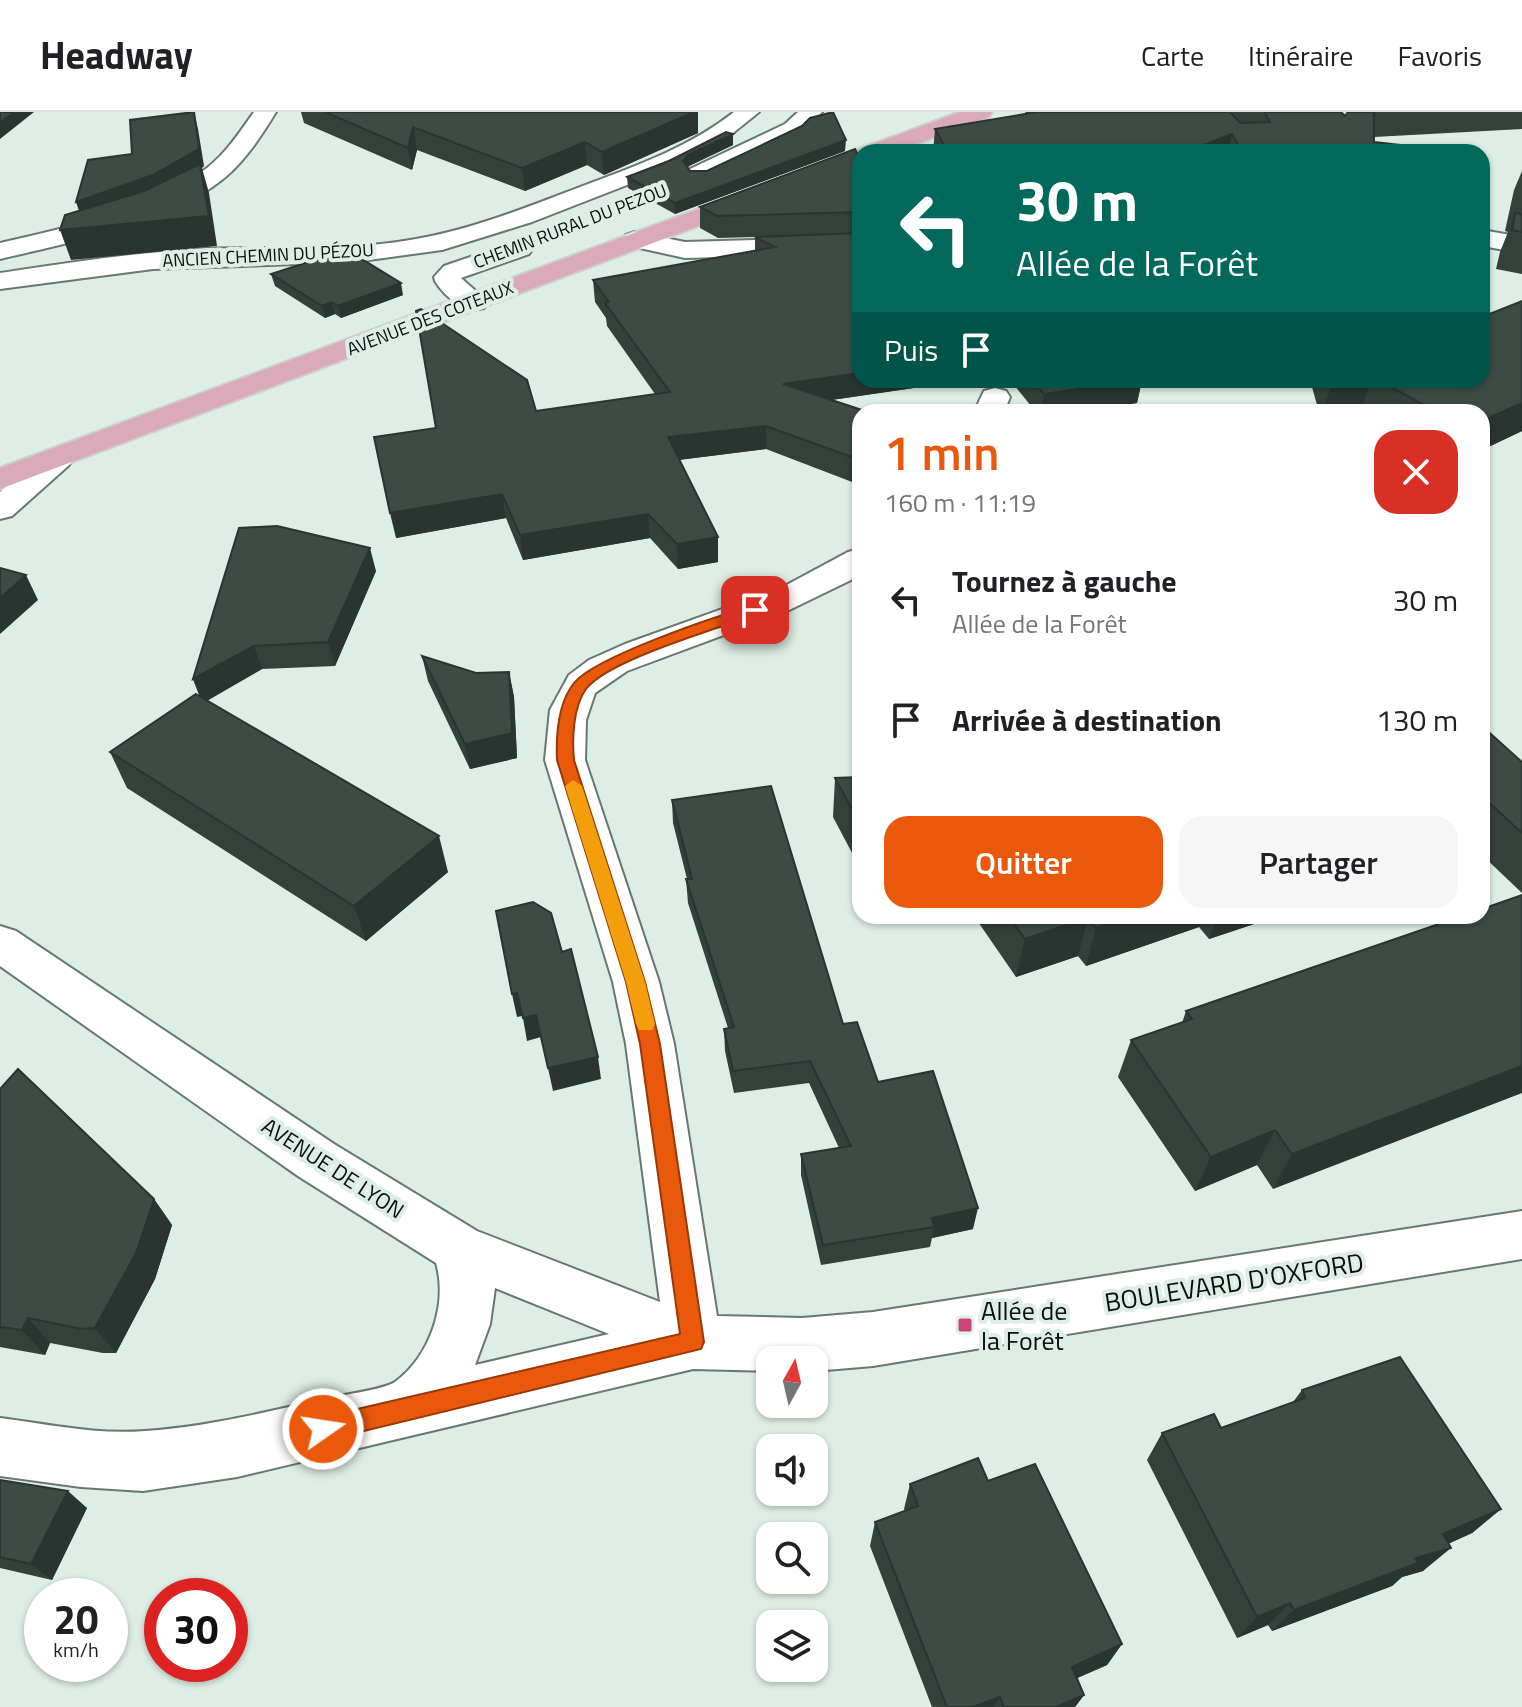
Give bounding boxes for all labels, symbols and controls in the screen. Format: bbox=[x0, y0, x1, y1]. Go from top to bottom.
text: Headway bbox=[40, 26, 193, 84]
text: Carte bbox=[1141, 34, 1204, 77]
text: Itinéraire bbox=[1248, 34, 1353, 77]
text: Favoris bbox=[1397, 34, 1482, 77]
text: 30 m bbox=[1016, 158, 1138, 243]
icon: left bbox=[884, 176, 988, 280]
street label: CHEMIN RURAL DU PEZOU bbox=[469, 177, 671, 275]
text: Allée de la Forêt bbox=[1016, 235, 1258, 290]
street label: ANCIEN CHEMIN DU PÉZOU bbox=[162, 236, 374, 274]
street label: AVENUE DES COTEAUX bbox=[343, 274, 517, 362]
text: Puis bbox=[884, 327, 938, 373]
icon: arrive bbox=[954, 328, 998, 372]
text: 1 min bbox=[884, 416, 999, 489]
button: close bbox=[1374, 430, 1458, 514]
text: 160 m · 11:19 bbox=[884, 483, 1036, 522]
text: Tournez à gauche bbox=[952, 558, 1177, 604]
pin bbox=[721, 576, 789, 644]
text: 30 m bbox=[1393, 577, 1458, 623]
icon: left bbox=[884, 578, 928, 622]
icon: arrive bbox=[733, 588, 777, 632]
text: Allée de la Forêt bbox=[952, 604, 1127, 643]
text: Arrivée à destination bbox=[952, 697, 1222, 743]
text: 130 m bbox=[1376, 697, 1458, 743]
icon: arrive bbox=[884, 698, 928, 742]
button: Quitter bbox=[884, 816, 1163, 908]
button: Partager bbox=[1179, 816, 1458, 908]
street label: AVENUE DE LYON bbox=[255, 1109, 411, 1227]
street label: BOULEVARD D'OXFORD bbox=[1102, 1242, 1366, 1322]
place label: Allée de la Forêt bbox=[981, 1291, 1067, 1360]
marker: Allée de la Forêt bbox=[956, 1316, 974, 1334]
north arrow bbox=[756, 1346, 828, 1418]
map controls bbox=[756, 1346, 828, 1682]
position arrow bbox=[281, 1387, 365, 1471]
button: sound bbox=[756, 1434, 828, 1506]
button: search bbox=[756, 1522, 828, 1594]
speed limit sign: 30 bbox=[144, 1578, 248, 1682]
text: 20 bbox=[54, 1589, 98, 1650]
button: layers bbox=[756, 1610, 828, 1682]
text: km/h bbox=[53, 1634, 99, 1665]

